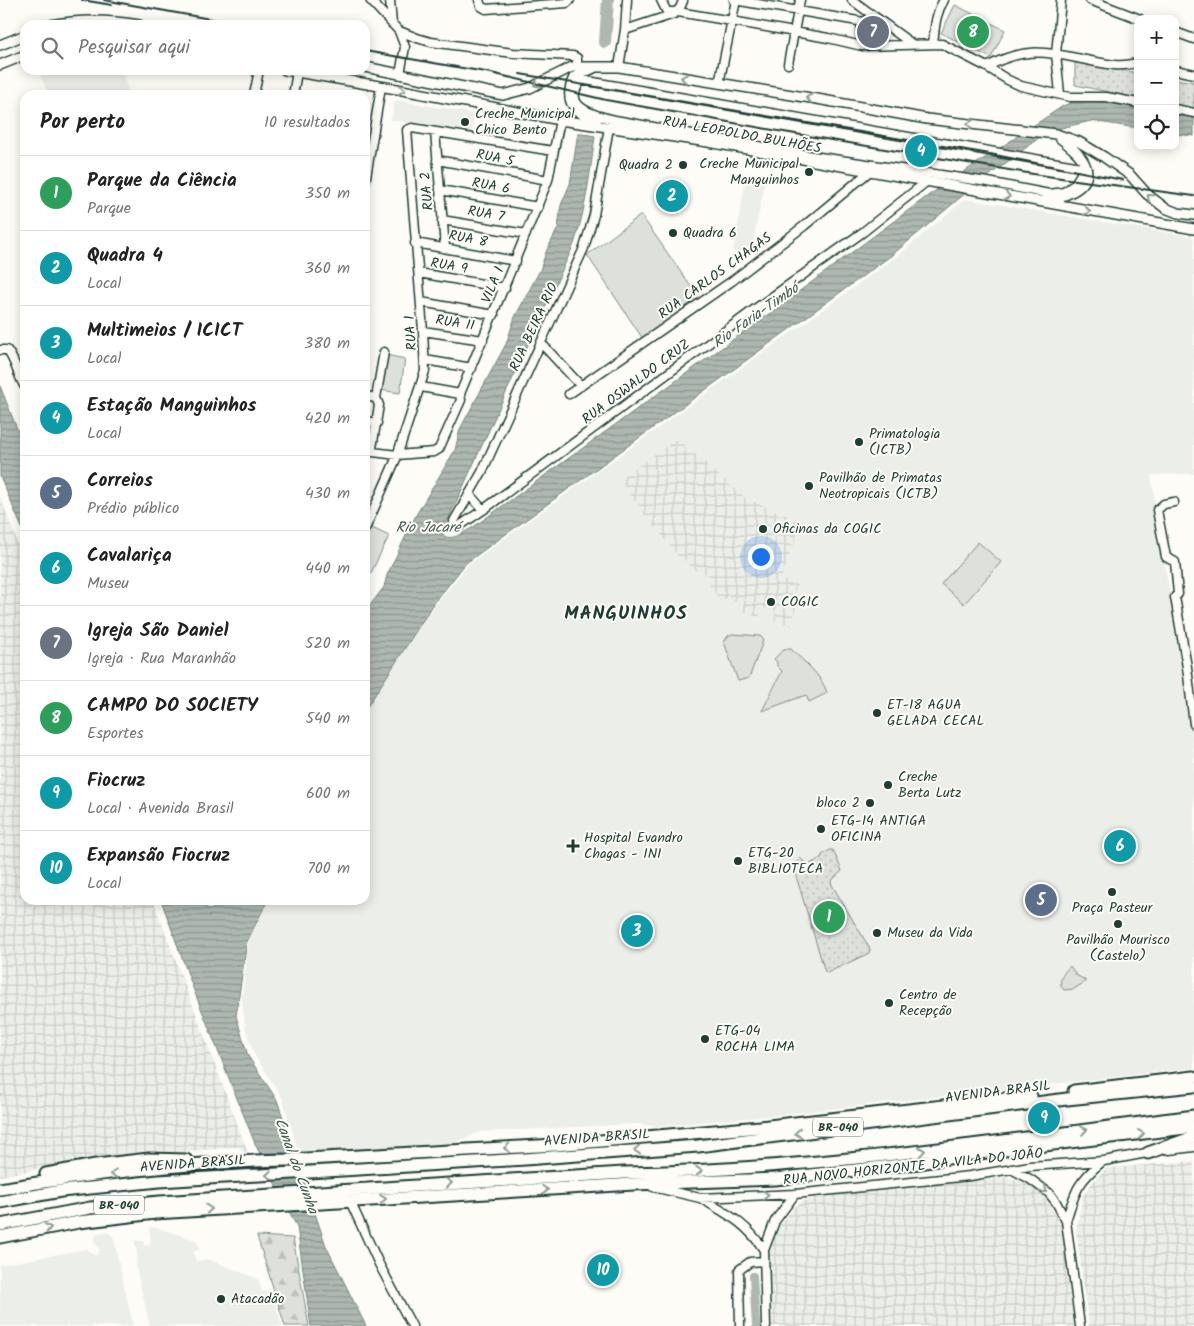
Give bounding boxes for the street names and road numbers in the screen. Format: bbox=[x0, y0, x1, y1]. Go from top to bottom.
street label: RUA LEOPOLDO BULHÕES bbox=[661, 110, 824, 160]
street label: RUA 5 bbox=[474, 144, 517, 173]
street label: RUA 2 bbox=[414, 171, 440, 211]
street label: RUA 6 bbox=[470, 172, 512, 200]
street label: RUA 7 bbox=[466, 200, 507, 228]
street label: RUA 8 bbox=[447, 224, 490, 254]
street label: RUA CARLOS CHAGAS bbox=[654, 227, 777, 325]
street label: RUA 9 bbox=[429, 252, 470, 280]
street label: VILA 1 bbox=[476, 263, 510, 307]
street label: RUA BEIRA RIO bbox=[504, 279, 564, 375]
street label: RUA 11 bbox=[434, 309, 476, 337]
street label: RUA 1 bbox=[399, 315, 423, 351]
street label: RUA OSWALDO CRUZ bbox=[577, 334, 695, 430]
street label: AVENIDA BRASIL bbox=[944, 1075, 1052, 1109]
road number: BR-040 bbox=[813, 1118, 863, 1136]
street label: AVENIDA BRASIL bbox=[543, 1123, 651, 1153]
street label: RUA NOVO HORIZONTE DA VILA DO JOÃO bbox=[782, 1142, 1044, 1192]
street label: AVENIDA BRASIL bbox=[139, 1149, 247, 1179]
road number: BR-040 bbox=[94, 1196, 144, 1214]

